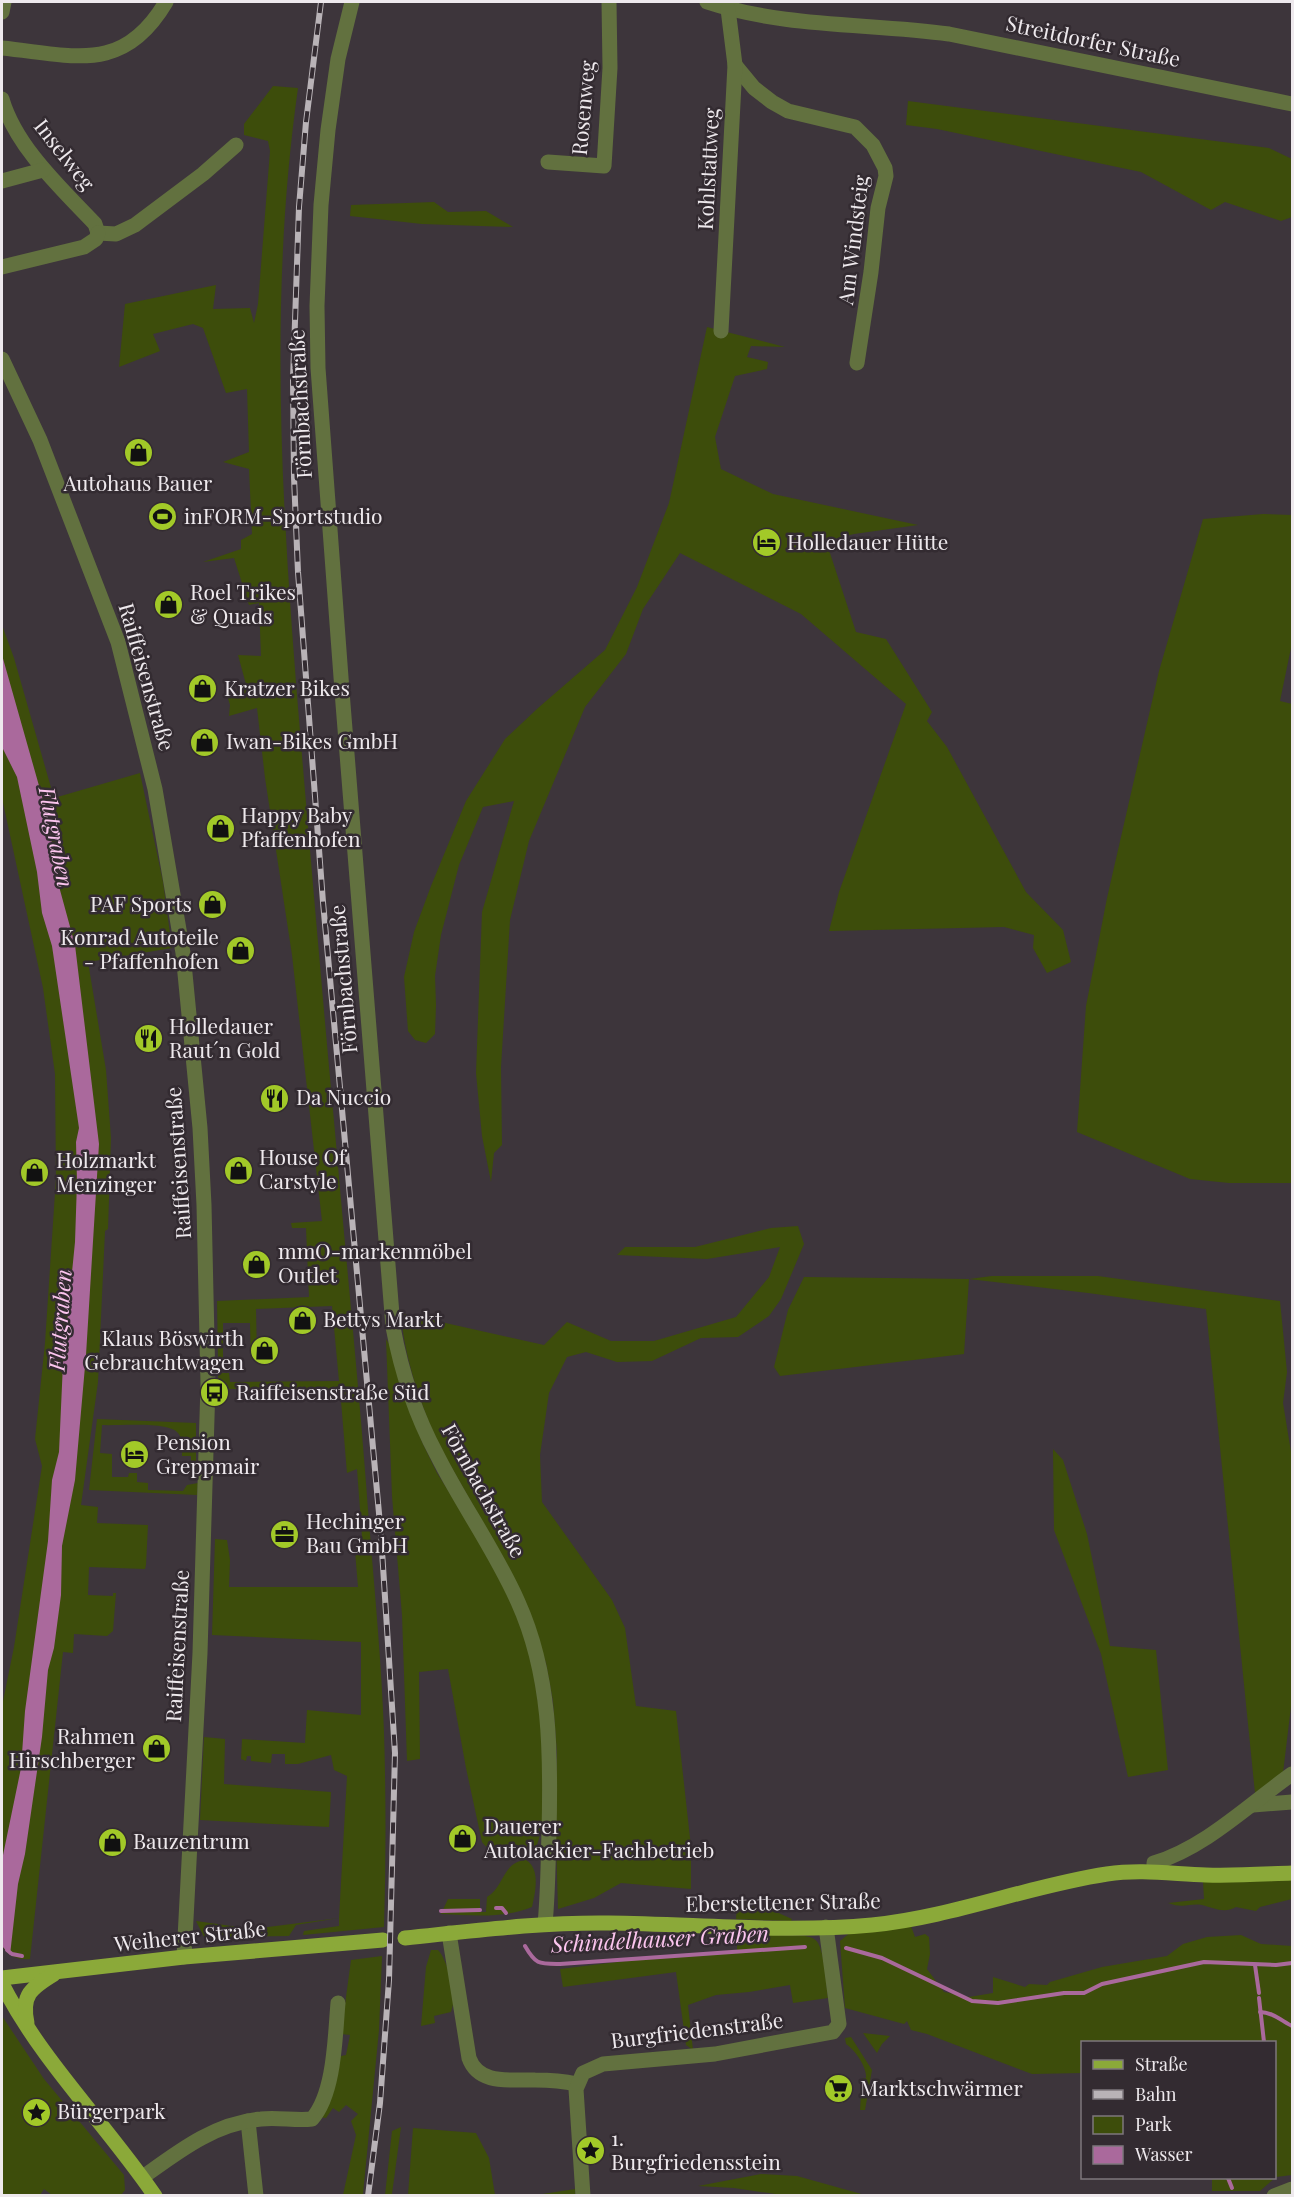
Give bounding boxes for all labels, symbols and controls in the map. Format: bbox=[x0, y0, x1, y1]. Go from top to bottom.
street label: Streitdorfer Straße bbox=[1004, 8, 1183, 72]
street label: Rosenweg bbox=[564, 59, 600, 156]
street label: Kohlstattweg bbox=[690, 107, 724, 231]
street label: Inselweg bbox=[29, 112, 102, 195]
street label: Am Windsteig bbox=[830, 173, 874, 307]
street label: Förnbachstraße bbox=[281, 329, 317, 479]
shop icon: Autohaus Bauer bbox=[122, 437, 154, 469]
place label: Autohaus Bauer bbox=[63, 468, 213, 496]
sports icon: inFORM-Sportstudio bbox=[147, 501, 179, 533]
place label: inFORM-Sportstudio bbox=[184, 501, 383, 529]
hotel icon: Holledauer Hütte bbox=[750, 527, 782, 559]
place label: Holledauer Hütte bbox=[787, 527, 948, 555]
place label: Roel Trikes & Quads bbox=[190, 577, 296, 629]
shop icon: Roel Trikes & Quads bbox=[153, 589, 185, 621]
street label: Raiffeisenstraße bbox=[113, 599, 182, 754]
shop icon: Kratzer Bikes bbox=[187, 673, 219, 705]
place label: Kratzer Bikes bbox=[224, 673, 350, 701]
shop icon: Iwan-Bikes GmbH bbox=[189, 726, 221, 758]
place label: Iwan-Bikes GmbH bbox=[226, 726, 398, 754]
water label: Flutgraben bbox=[32, 783, 81, 890]
place label: Happy Baby Pfaffenhofen bbox=[241, 800, 361, 852]
shop icon: Happy Baby Pfaffenhofen bbox=[204, 812, 236, 844]
place label: PAF Sports bbox=[90, 889, 192, 917]
shop icon: PAF Sports bbox=[197, 889, 229, 921]
street label: Förnbachstraße bbox=[322, 904, 362, 1055]
place label: Konrad Autoteile - Pfaffenhofen bbox=[60, 922, 219, 974]
shop icon: Konrad Autoteile - Pfaffenhofen bbox=[224, 934, 256, 966]
place label: Holledauer Raut´n Gold bbox=[169, 1011, 280, 1063]
restaurant icon: Holledauer Raut´n Gold bbox=[132, 1023, 164, 1055]
restaurant icon: Da Nuccio bbox=[259, 1082, 291, 1114]
place label: Da Nuccio bbox=[296, 1082, 391, 1110]
street label: Raiffeisenstraße bbox=[158, 1086, 196, 1240]
place label: House Of Carstyle bbox=[259, 1142, 348, 1194]
place label: Holzmarkt Menzinger bbox=[56, 1145, 157, 1197]
shop icon: House Of Carstyle bbox=[222, 1154, 254, 1186]
shop icon: Holzmarkt Menzinger bbox=[19, 1157, 51, 1189]
place label: mmO-markenmöbel Outlet bbox=[278, 1236, 472, 1288]
shop icon: mmO-markenmöbel Outlet bbox=[241, 1248, 273, 1280]
water label: Flutgraben bbox=[40, 1268, 78, 1373]
shop icon: Bettys Markt bbox=[286, 1304, 318, 1336]
place label: Bettys Markt bbox=[323, 1304, 443, 1332]
place label: Klaus Böswirth Gebrauchtwagen bbox=[84, 1323, 245, 1375]
shop icon: Klaus Böswirth Gebrauchtwagen bbox=[249, 1335, 281, 1367]
bus stop icon: Raiffeisenstraße Süd bbox=[199, 1377, 231, 1409]
place label: Raiffeisenstraße Süd bbox=[236, 1377, 429, 1405]
street label: Förnbachstraße bbox=[436, 1418, 533, 1562]
place label: Pension Greppmair bbox=[156, 1427, 260, 1479]
hotel icon: Pension Greppmair bbox=[119, 1439, 151, 1471]
place label: Hechinger Bau GmbH bbox=[306, 1506, 408, 1558]
office icon: Hechinger Bau GmbH bbox=[269, 1518, 301, 1550]
street label: Raiffeisenstraße bbox=[158, 1569, 194, 1723]
place label: Rahmen Hirschberger bbox=[9, 1721, 136, 1773]
shop icon: Rahmen Hirschberger bbox=[140, 1733, 172, 1765]
place label: Dauerer Autolackier-Fachbetrieb bbox=[483, 1811, 714, 1863]
shop icon: Dauerer Autolackier-Fachbetrieb bbox=[447, 1823, 479, 1855]
shop icon: Bauzentrum bbox=[96, 1826, 128, 1858]
place label: Bauzentrum bbox=[133, 1826, 250, 1854]
street label: Eberstettener Straße bbox=[685, 1885, 881, 1917]
street label: Weiherer Straße bbox=[112, 1913, 267, 1957]
water label: Schindelhauser Graben bbox=[549, 1917, 770, 1959]
street label: Burgfriedenstraße bbox=[609, 2005, 785, 2053]
legend bbox=[1081, 2041, 1276, 2179]
text: Straße bbox=[1135, 2052, 1188, 2076]
supermarket icon: Marktschwärmer bbox=[823, 2073, 855, 2105]
place label: Marktschwärmer bbox=[860, 2073, 1023, 2101]
text: Bahn bbox=[1135, 2082, 1177, 2106]
place icon: Bürgerpark bbox=[20, 2096, 52, 2128]
place label: Bürgerpark bbox=[57, 2096, 166, 2124]
text: Park bbox=[1135, 2112, 1172, 2136]
place label: 1. Burgfriedensstein bbox=[611, 2123, 781, 2175]
place icon: 1. Burgfriedensstein bbox=[574, 2135, 606, 2167]
text: Wasser bbox=[1134, 2142, 1193, 2166]

